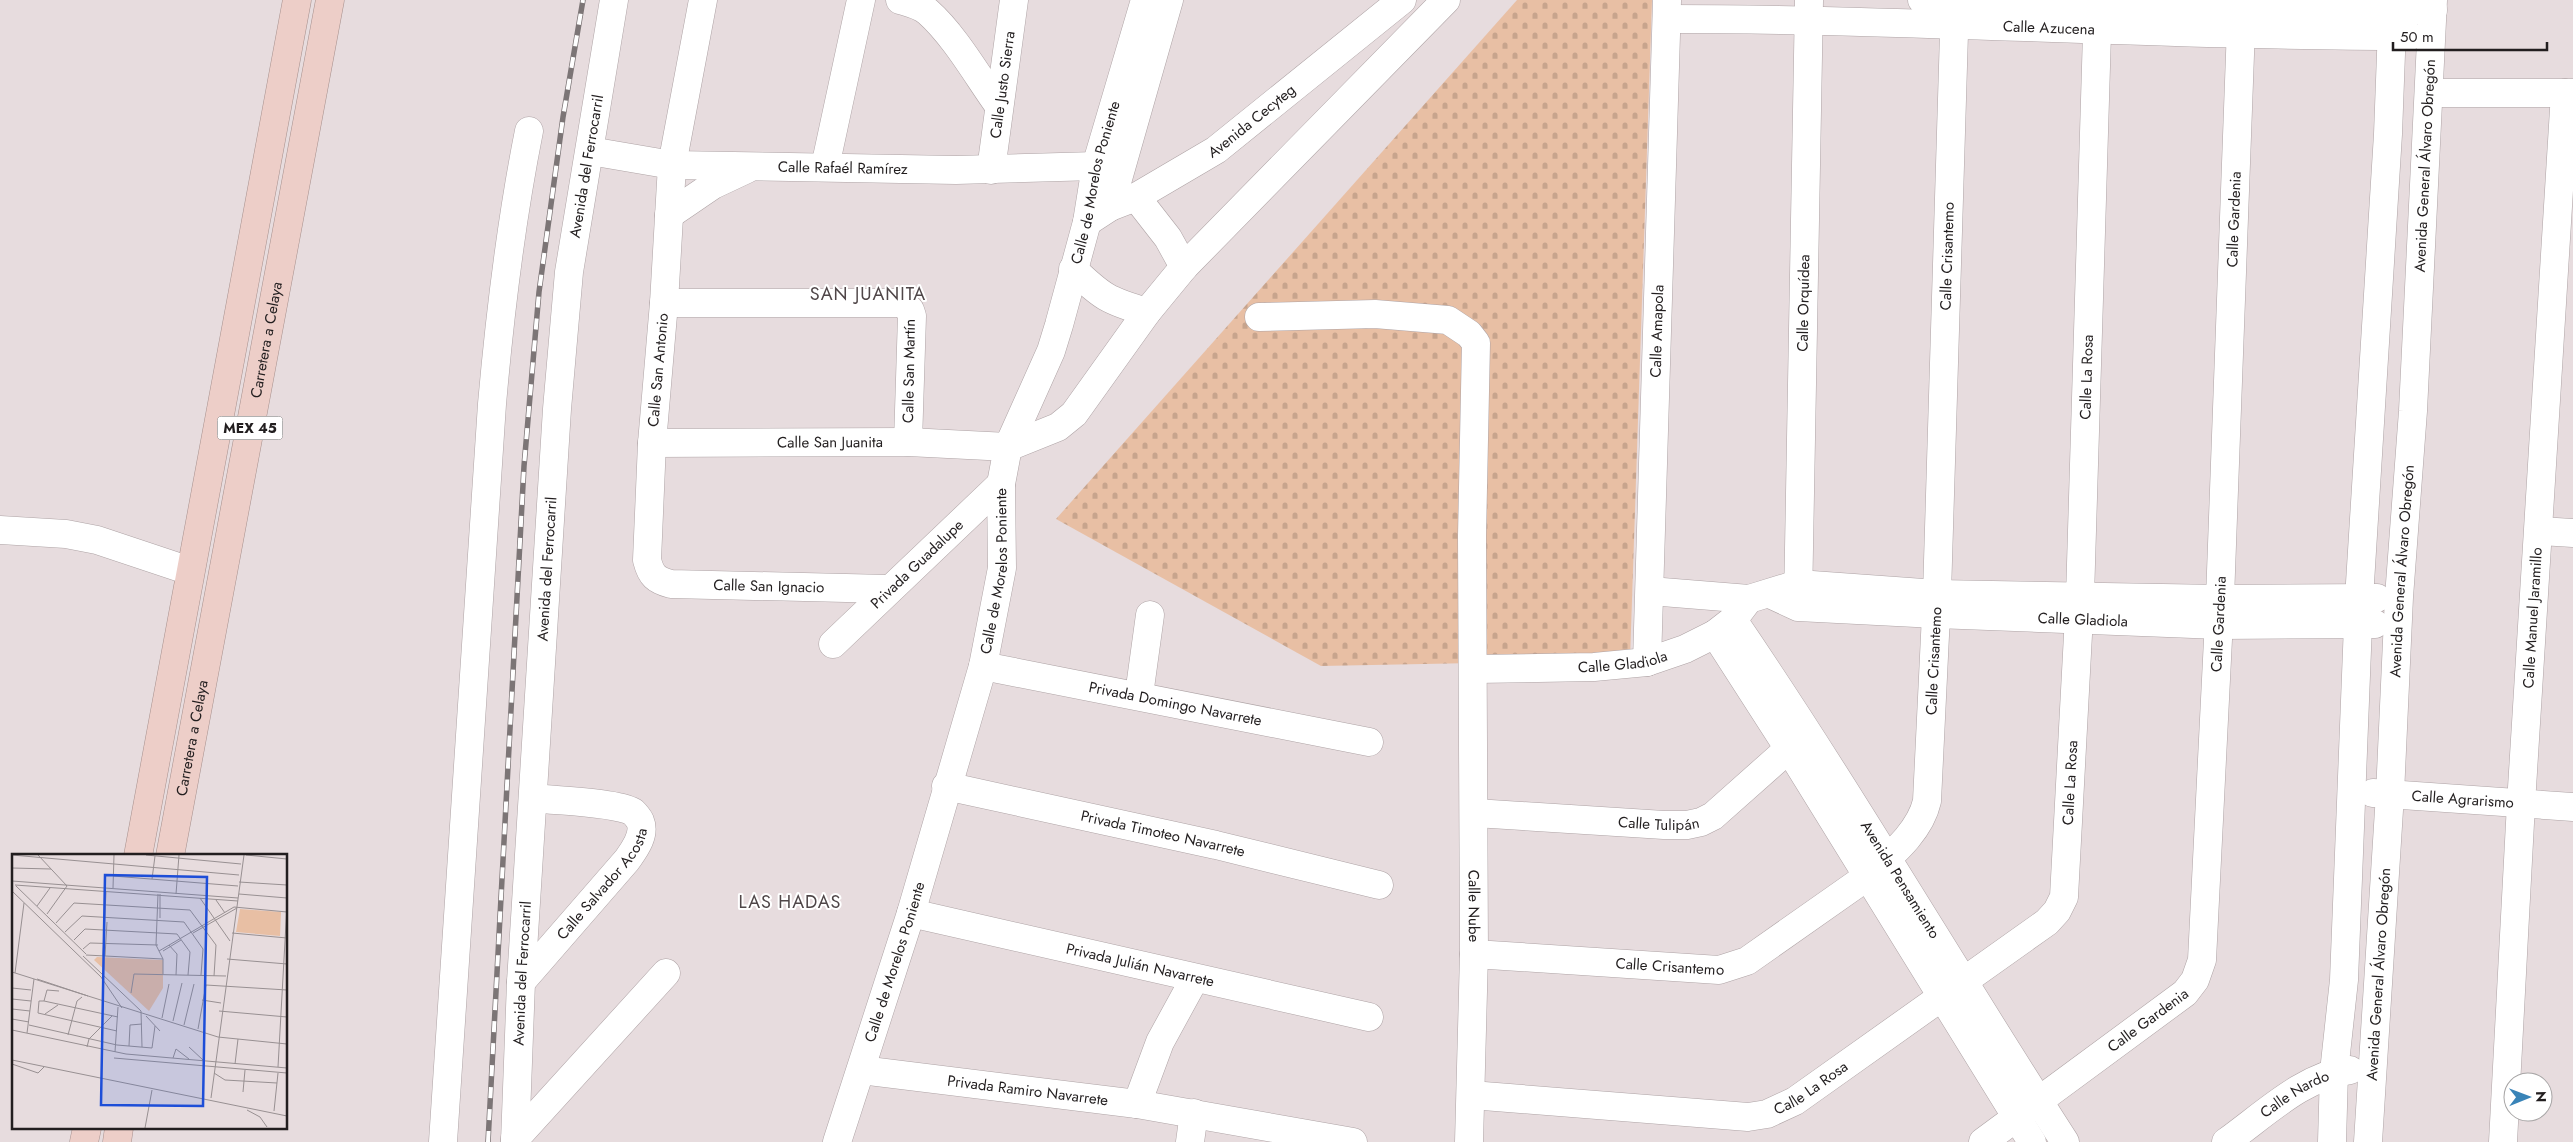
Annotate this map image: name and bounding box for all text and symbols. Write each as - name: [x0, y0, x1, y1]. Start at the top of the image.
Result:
- street label: Calle Azucena: [2003, 15, 2095, 40]
- scale bar: [2393, 20, 2547, 52]
- text: 50 m: [2400, 26, 2434, 48]
- street label: Calle Justo Sierra: [984, 30, 1021, 140]
- street label: Avenida General Álvaro Obregón: [2409, 59, 2441, 273]
- street label: Avenida Cecyteg: [1204, 79, 1300, 163]
- street label: Avenida del Ferrocarril: [564, 93, 609, 239]
- street label: Calle de Morelos Poniente: [1065, 98, 1126, 267]
- street label: Calle Rafaél Ramírez: [778, 156, 908, 180]
- street label: Calle Gardenia: [2221, 171, 2247, 268]
- street label: Calle Crisantemo: [1935, 202, 1960, 311]
- street label: Calle Orquídea: [1792, 254, 1815, 352]
- street label: Carretera a Celaya: [245, 280, 288, 400]
- district label: SAN JUANITA: [810, 281, 926, 307]
- street label: Calle Amapola: [1645, 284, 1669, 378]
- street label: Calle San Antonio: [642, 312, 674, 428]
- street label: Calle San Martín: [897, 319, 921, 423]
- street label: Calle La Rosa: [2074, 334, 2099, 420]
- road number: MEX 45: [218, 416, 282, 439]
- street label: Calle San Juanita: [777, 431, 883, 454]
- street label: Avenida General Álvaro Obregón: [2384, 464, 2420, 678]
- street label: Calle de Morelos Poniente: [975, 488, 1013, 656]
- street label: Avenida del Ferrocarril: [531, 496, 562, 642]
- street label: Privada Guadalupe: [866, 514, 969, 614]
- street label: Calle Manuel Jaramillo: [2517, 547, 2548, 689]
- street label: Calle San Ignacio: [713, 574, 825, 599]
- street label: Calle Gardenia: [2205, 576, 2232, 672]
- street label: Calle Crisantemo: [1920, 606, 1947, 716]
- street label: Calle Gladiola: [2037, 607, 2128, 632]
- street label: Calle Gladiola: [1578, 645, 1670, 678]
- street label: Privada Domingo Navarrete: [1087, 676, 1264, 732]
- street label: Carretera a Celaya: [170, 678, 214, 798]
- street label: Calle La Rosa: [2057, 740, 2083, 826]
- street label: Calle Agrarismo: [2411, 785, 2515, 814]
- street label: Privada Timoteo Navarrete: [1079, 805, 1248, 863]
- street label: Calle Tulipán: [1617, 811, 1701, 836]
- street label: Avenida Pensamiento: [1855, 817, 1945, 943]
- street label: Calle Salvador Acosta: [551, 827, 653, 945]
- inset map: [12, 854, 288, 1130]
- street label: Avenida General Álvaro Obregón: [2361, 867, 2396, 1081]
- street label: Calle Nube: [1463, 870, 1485, 943]
- street label: Calle de Morelos Poniente: [859, 879, 931, 1045]
- district label: LAS HADAS: [739, 889, 841, 915]
- street label: Avenida del Ferrocarril: [508, 900, 537, 1046]
- street label: Privada Julián Navarrete: [1064, 938, 1217, 993]
- street label: Calle Crisantemo: [1615, 952, 1727, 982]
- street label: Calle Gardenia: [2103, 983, 2193, 1058]
- street label: Calle La Rosa: [1770, 1056, 1852, 1120]
- street label: Calle Nardo: [2255, 1065, 2332, 1123]
- street label: Privada Ramiro Navarrete: [946, 1070, 1110, 1111]
- north arrow: [2503, 1072, 2553, 1122]
- text: N: [2531, 1091, 2551, 1103]

